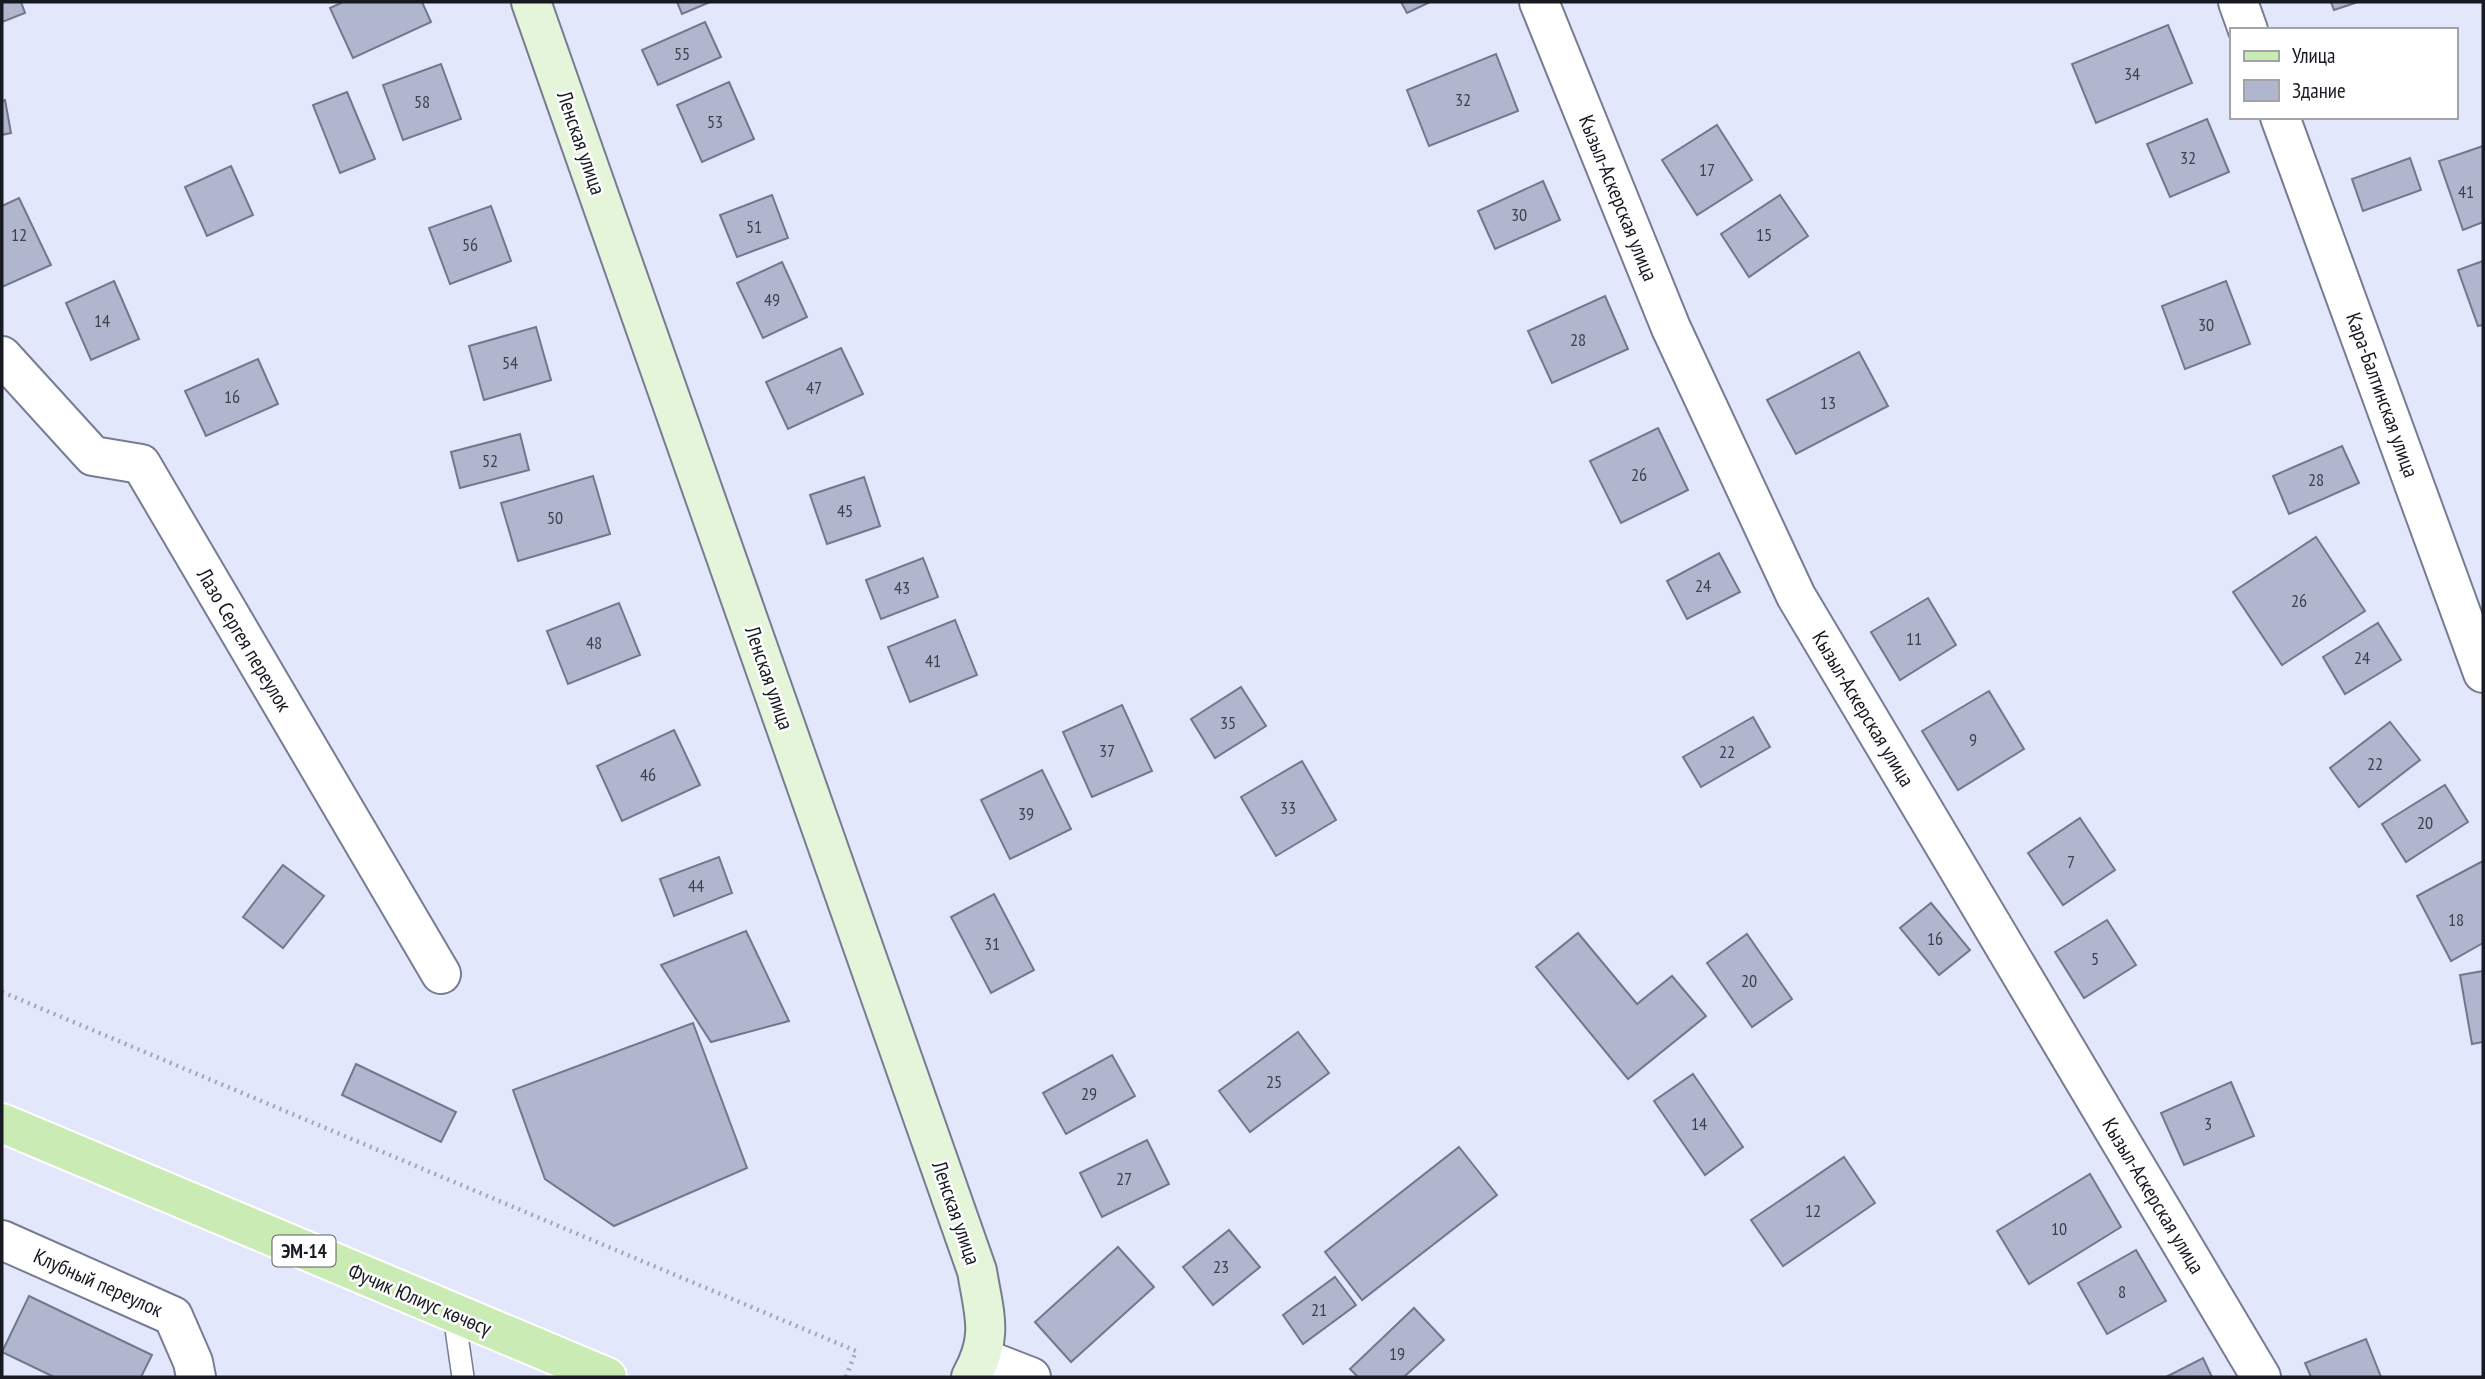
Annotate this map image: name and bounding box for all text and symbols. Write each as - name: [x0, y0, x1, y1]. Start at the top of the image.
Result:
- legend: [2230, 28, 2457, 119]
- house number: 55: [674, 42, 690, 65]
- text: Улица: [2292, 42, 2335, 69]
- house number: 34: [2124, 62, 2140, 85]
- text: Здание: [2292, 77, 2346, 104]
- street label: Ленская улица: [551, 86, 612, 198]
- house number: 32: [1455, 88, 1471, 111]
- house number: 58: [414, 90, 430, 113]
- house number: 53: [707, 110, 723, 133]
- street label: Кызыл-Аскерская улица: [1573, 111, 1664, 285]
- house number: 32: [2180, 146, 2196, 169]
- house number: 17: [1699, 158, 1715, 181]
- house number: 41: [2458, 180, 2474, 203]
- house number: 30: [1511, 203, 1527, 226]
- house number: 51: [746, 215, 762, 238]
- house number: 12: [11, 223, 27, 246]
- house number: 15: [1756, 223, 1772, 246]
- house number: 56: [462, 233, 478, 256]
- house number: 49: [764, 288, 780, 311]
- house number: 14: [94, 309, 110, 332]
- street label: Кара-Балтинская улица: [2340, 309, 2425, 481]
- house number: 30: [2198, 313, 2214, 336]
- house number: 28: [1570, 328, 1586, 351]
- house number: 54: [502, 351, 518, 374]
- house number: 47: [806, 376, 822, 399]
- house number: 16: [224, 385, 240, 408]
- house number: 13: [1820, 391, 1836, 414]
- house number: 52: [482, 449, 498, 472]
- house number: 26: [1631, 463, 1647, 486]
- house number: 28: [2308, 468, 2324, 491]
- house number: 45: [837, 499, 853, 522]
- house number: 50: [547, 506, 563, 529]
- street label: Лазо Сергея переулок: [190, 562, 298, 716]
- house number: 24: [1695, 574, 1711, 597]
- house number: 43: [894, 576, 910, 599]
- house number: 26: [2291, 589, 2307, 612]
- street label: Ленская улица: [739, 621, 800, 733]
- street label: Кызыл-Аскерская улица: [1806, 626, 1921, 791]
- house number: 11: [1906, 627, 1922, 650]
- house number: 48: [586, 631, 602, 654]
- house number: 24: [2354, 646, 2370, 669]
- house number: 41: [925, 649, 941, 672]
- house number: 35: [1220, 711, 1236, 734]
- house number: 9: [1969, 728, 1977, 751]
- house number: 37: [1099, 739, 1115, 762]
- house number: 22: [1719, 740, 1735, 763]
- house number: 22: [2367, 752, 2383, 775]
- house number: 46: [640, 763, 656, 786]
- house number: 33: [1280, 796, 1296, 819]
- house number: 39: [1018, 802, 1034, 825]
- house number: 20: [2417, 811, 2433, 834]
- house number: 7: [2067, 850, 2075, 873]
- house number: 44: [688, 874, 704, 897]
- house number: 18: [2448, 908, 2464, 931]
- house number: 16: [1927, 927, 1943, 950]
- house number: 31: [984, 932, 1000, 955]
- house number: 5: [2091, 947, 2099, 970]
- house number: 20: [1741, 969, 1757, 992]
- house number: 25: [1266, 1070, 1282, 1093]
- house number: 29: [1081, 1082, 1097, 1105]
- house number: 14: [1691, 1112, 1707, 1135]
- house number: 3: [2204, 1112, 2212, 1135]
- street label: Кызыл-Аскерская улица: [2096, 1113, 2211, 1278]
- street label: Ленская улица: [926, 1156, 987, 1268]
- house number: 27: [1116, 1167, 1132, 1190]
- house number: 12: [1805, 1199, 1821, 1222]
- house number: 10: [2051, 1217, 2067, 1240]
- road number: ЭМ-14: [272, 1236, 336, 1266]
- street label: Клубный переулок: [30, 1242, 167, 1323]
- house number: 23: [1213, 1255, 1229, 1278]
- street label: Фучик Юлиус көчөсү: [345, 1257, 497, 1342]
- house number: 8: [2118, 1280, 2126, 1303]
- house number: 21: [1311, 1298, 1327, 1321]
- house number: 19: [1389, 1342, 1405, 1365]

